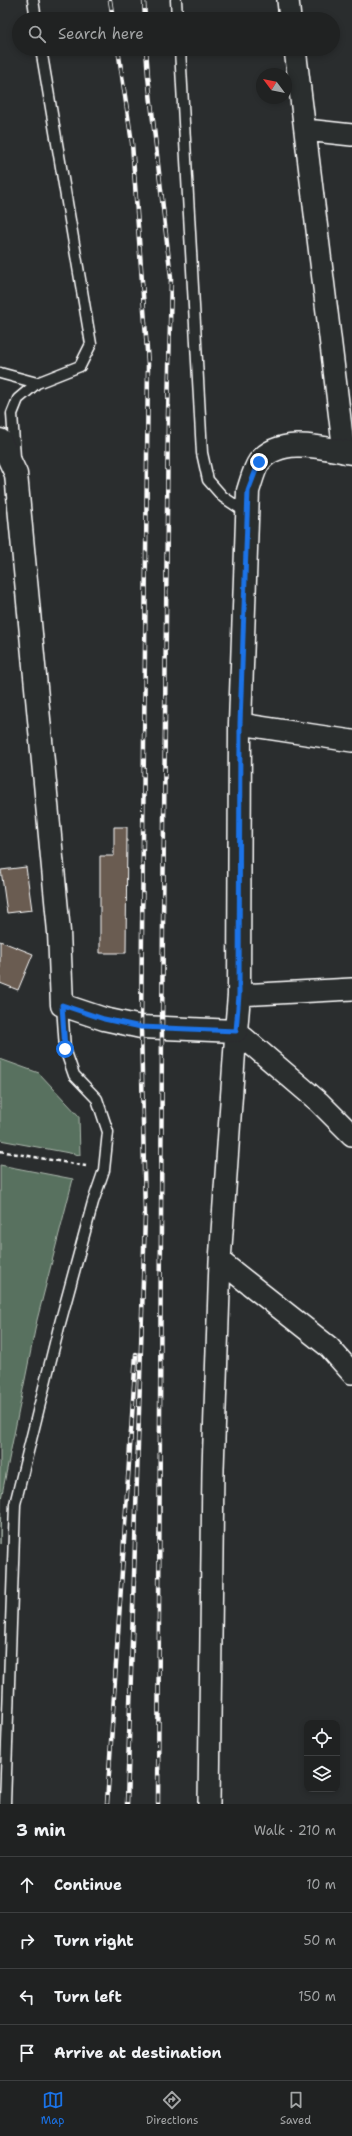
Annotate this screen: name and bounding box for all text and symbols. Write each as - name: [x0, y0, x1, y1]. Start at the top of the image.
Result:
- search box: [12, 12, 340, 56]
- icon: search: [26, 23, 48, 45]
- text: Search here: [58, 24, 144, 44]
- north arrow: [256, 68, 292, 104]
- route end: [250, 453, 268, 471]
- route start: [56, 1040, 74, 1058]
- map controls: [304, 1720, 340, 1792]
- button: locate: [304, 1720, 340, 1756]
- button: layers: [304, 1756, 340, 1792]
- text: 3 min: [16, 1819, 66, 1841]
- text: Walk · 210 m: [254, 1822, 336, 1839]
- icon: ahead: [16, 1874, 38, 1896]
- text: Continue: [54, 1875, 122, 1895]
- text: 10 m: [306, 1876, 336, 1893]
- icon: right: [16, 1930, 38, 1952]
- text: Turn right: [54, 1931, 134, 1951]
- text: 50 m: [303, 1932, 336, 1949]
- icon: left: [16, 1986, 38, 2008]
- text: Turn left: [54, 1987, 122, 2007]
- text: 150 m: [298, 1988, 336, 2005]
- icon: arrive: [16, 2042, 38, 2064]
- text: Arrive at destination: [54, 2043, 222, 2063]
- tab: Map: [41, 2089, 64, 2128]
- tab: Directions: [146, 2089, 198, 2128]
- tab: Saved: [280, 2089, 311, 2128]

